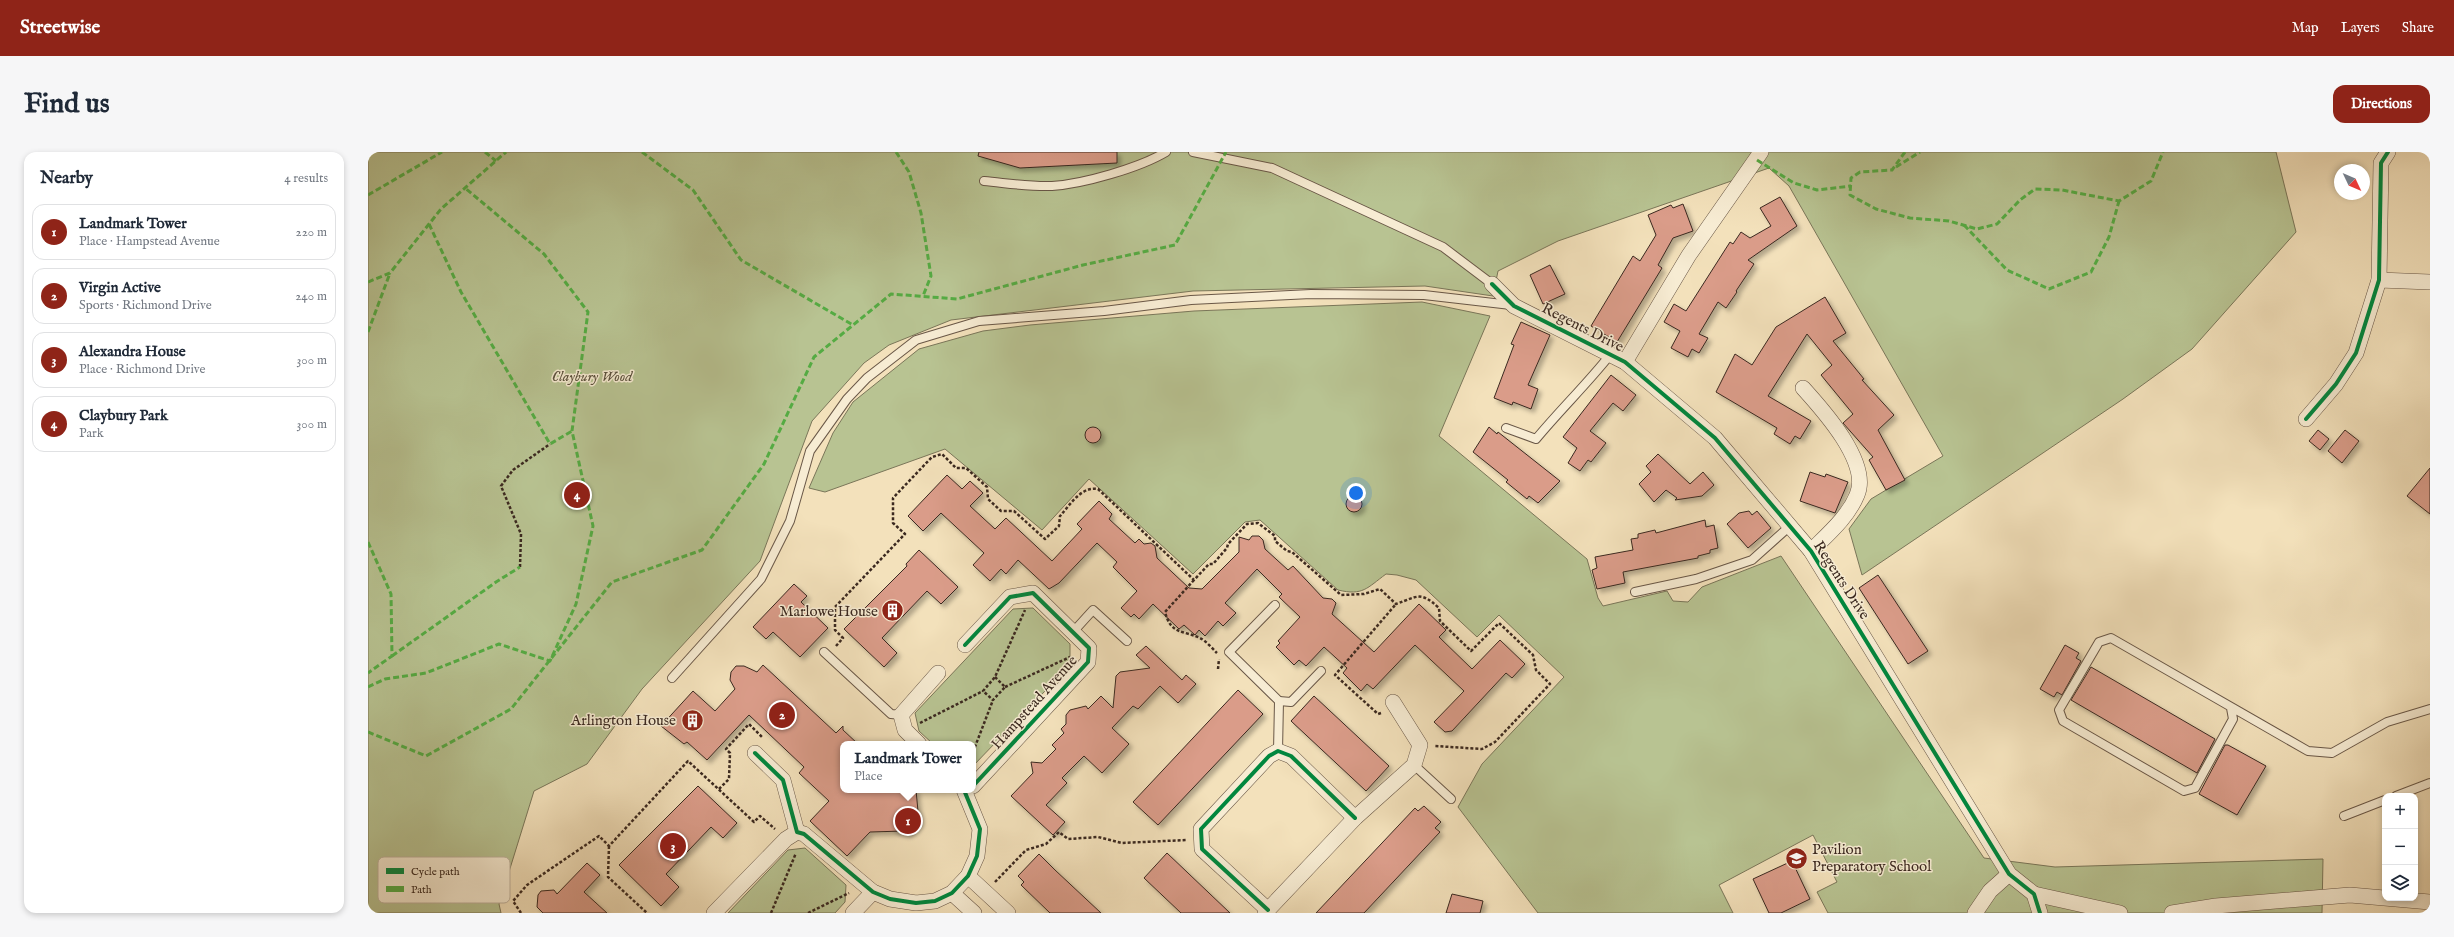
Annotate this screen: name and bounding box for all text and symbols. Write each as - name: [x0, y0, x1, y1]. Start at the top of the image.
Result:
- text: Streetwise: [20, 16, 100, 40]
- text: Map: [2292, 19, 2319, 37]
- text: Layers: [2341, 19, 2380, 37]
- text: Share: [2402, 19, 2434, 37]
- button: Directions: [2333, 85, 2430, 123]
- text: Find us: [24, 87, 110, 122]
- north arrow: [2334, 164, 2370, 200]
- text: Nearby: [40, 168, 93, 189]
- text: 4 results: [284, 170, 328, 187]
- text: Landmark Tower: [79, 214, 187, 233]
- text: 1: [52, 224, 56, 241]
- text: 220 m: [296, 224, 327, 241]
- text: Place · Hampstead Avenue: [79, 233, 220, 250]
- text: Virgin Active: [79, 278, 161, 297]
- text: 2: [51, 288, 57, 305]
- text: 240 m: [295, 288, 327, 305]
- text: Sports · Richmond Drive: [79, 297, 212, 314]
- street label: Regents Drive: [1538, 299, 1627, 356]
- text: Alexandra House: [79, 342, 186, 361]
- text: 3: [52, 352, 56, 369]
- text: 300 m: [296, 352, 327, 369]
- text: Place · Richmond Drive: [79, 361, 205, 378]
- park label: Claybury Wood: [552, 367, 633, 386]
- text: Claybury Park: [79, 406, 168, 425]
- text: 4: [51, 416, 57, 433]
- text: 300 m: [296, 416, 327, 433]
- text: Park: [79, 425, 104, 442]
- pin: 4: [564, 480, 590, 510]
- your location: [1346, 483, 1366, 503]
- street label: Regents Drive: [1809, 537, 1874, 623]
- building icon: Marlowe House: [880, 598, 906, 624]
- place label: Marlowe House: [779, 602, 878, 621]
- street label: Hampstead Avenue: [987, 651, 1082, 753]
- pin: 2: [769, 700, 795, 730]
- building icon: Arlington House: [679, 707, 705, 733]
- place label: Arlington House: [570, 711, 676, 730]
- popup: [840, 741, 976, 793]
- text: Landmark Tower: [854, 749, 962, 768]
- text: Place: [854, 768, 882, 785]
- map controls: [2382, 793, 2418, 901]
- button: +: [2382, 793, 2418, 829]
- pin: 1: [895, 806, 921, 836]
- button: −: [2382, 829, 2418, 865]
- pin: 3: [660, 831, 686, 861]
- place label: Pavilion Preparatory School: [1812, 840, 1932, 876]
- school or university icon: Pavilion Preparatory School: [1784, 845, 1810, 871]
- legend: [378, 857, 510, 903]
- text: Cycle path: [411, 865, 460, 879]
- button: layers: [2382, 865, 2418, 901]
- text: Path: [411, 883, 432, 897]

